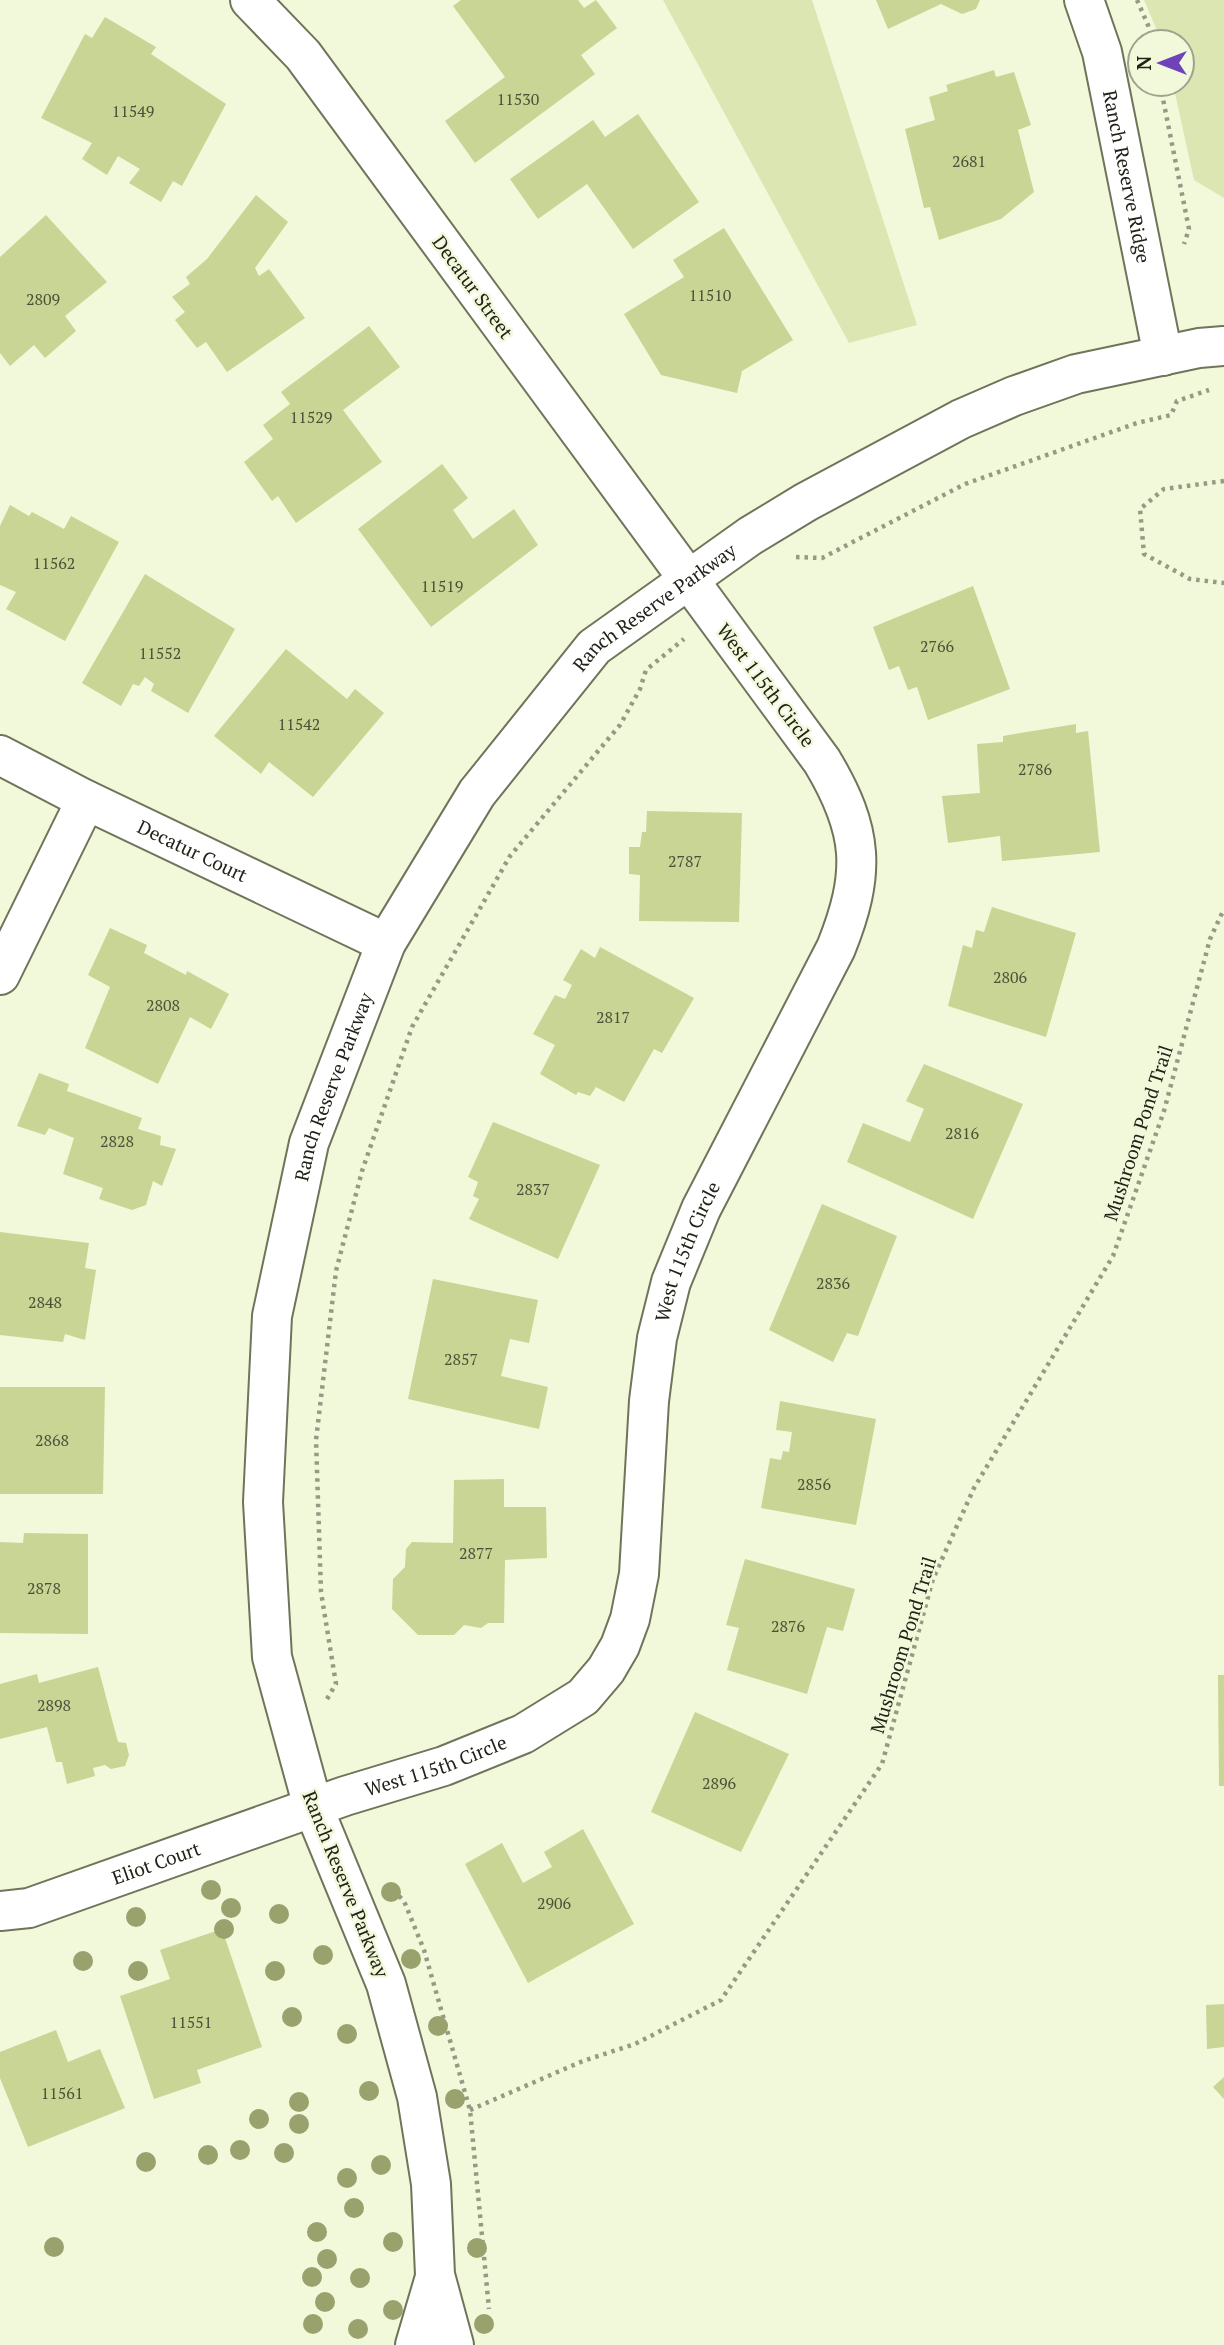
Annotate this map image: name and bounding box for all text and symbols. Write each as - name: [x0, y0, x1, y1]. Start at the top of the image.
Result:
- north arrow: [1126, 28, 1196, 98]
- text: N: [1131, 55, 1156, 70]
- house number: 11530: [497, 88, 539, 110]
- street label: Ranch Reserve Ridge: [1098, 88, 1157, 265]
- house number: 11549: [112, 100, 154, 122]
- house number: 2681: [952, 150, 986, 172]
- street label: Decatur Street: [427, 230, 519, 343]
- house number: 11510: [689, 284, 731, 306]
- house number: 2809: [26, 288, 60, 310]
- house number: 11529: [290, 406, 332, 428]
- street label: Ranch Reserve Parkway: [567, 537, 741, 676]
- house number: 11562: [33, 552, 75, 574]
- house number: 11519: [421, 575, 463, 597]
- street label: West 115th Circle: [712, 618, 821, 752]
- house number: 2766: [920, 635, 955, 657]
- house number: 11552: [139, 642, 181, 664]
- house number: 11542: [278, 713, 320, 735]
- house number: 2786: [1018, 758, 1053, 780]
- street label: Decatur Court: [134, 813, 252, 887]
- house number: 2787: [668, 850, 702, 872]
- house number: 2806: [993, 966, 1028, 988]
- street label: Ranch Reserve Parkway: [288, 988, 378, 1183]
- house number: 2808: [146, 994, 180, 1016]
- house number: 2817: [596, 1006, 630, 1028]
- street label: Mushroom Pond Trail: [1097, 1042, 1178, 1224]
- house number: 2816: [945, 1122, 980, 1144]
- house number: 2828: [100, 1130, 134, 1152]
- street label: West 115th Circle: [649, 1177, 725, 1324]
- house number: 2837: [516, 1178, 550, 1200]
- house number: 2836: [816, 1272, 851, 1294]
- house number: 2848: [28, 1291, 62, 1313]
- house number: 2857: [444, 1348, 478, 1370]
- house number: 2868: [35, 1429, 69, 1451]
- house number: 2856: [797, 1473, 832, 1495]
- house number: 2877: [459, 1542, 493, 1564]
- street label: Mushroom Pond Trail: [864, 1554, 941, 1736]
- house number: 2878: [27, 1577, 61, 1599]
- house number: 2876: [771, 1615, 806, 1637]
- house number: 2898: [37, 1694, 71, 1716]
- street label: West 115th Circle: [362, 1729, 510, 1801]
- house number: 2896: [702, 1772, 737, 1794]
- street label: Ranch Reserve Parkway: [298, 1787, 395, 1981]
- street label: Eliot Court: [108, 1835, 204, 1890]
- house number: 2906: [537, 1892, 572, 1914]
- house number: 11551: [170, 2011, 212, 2033]
- house number: 11561: [41, 2082, 83, 2104]

